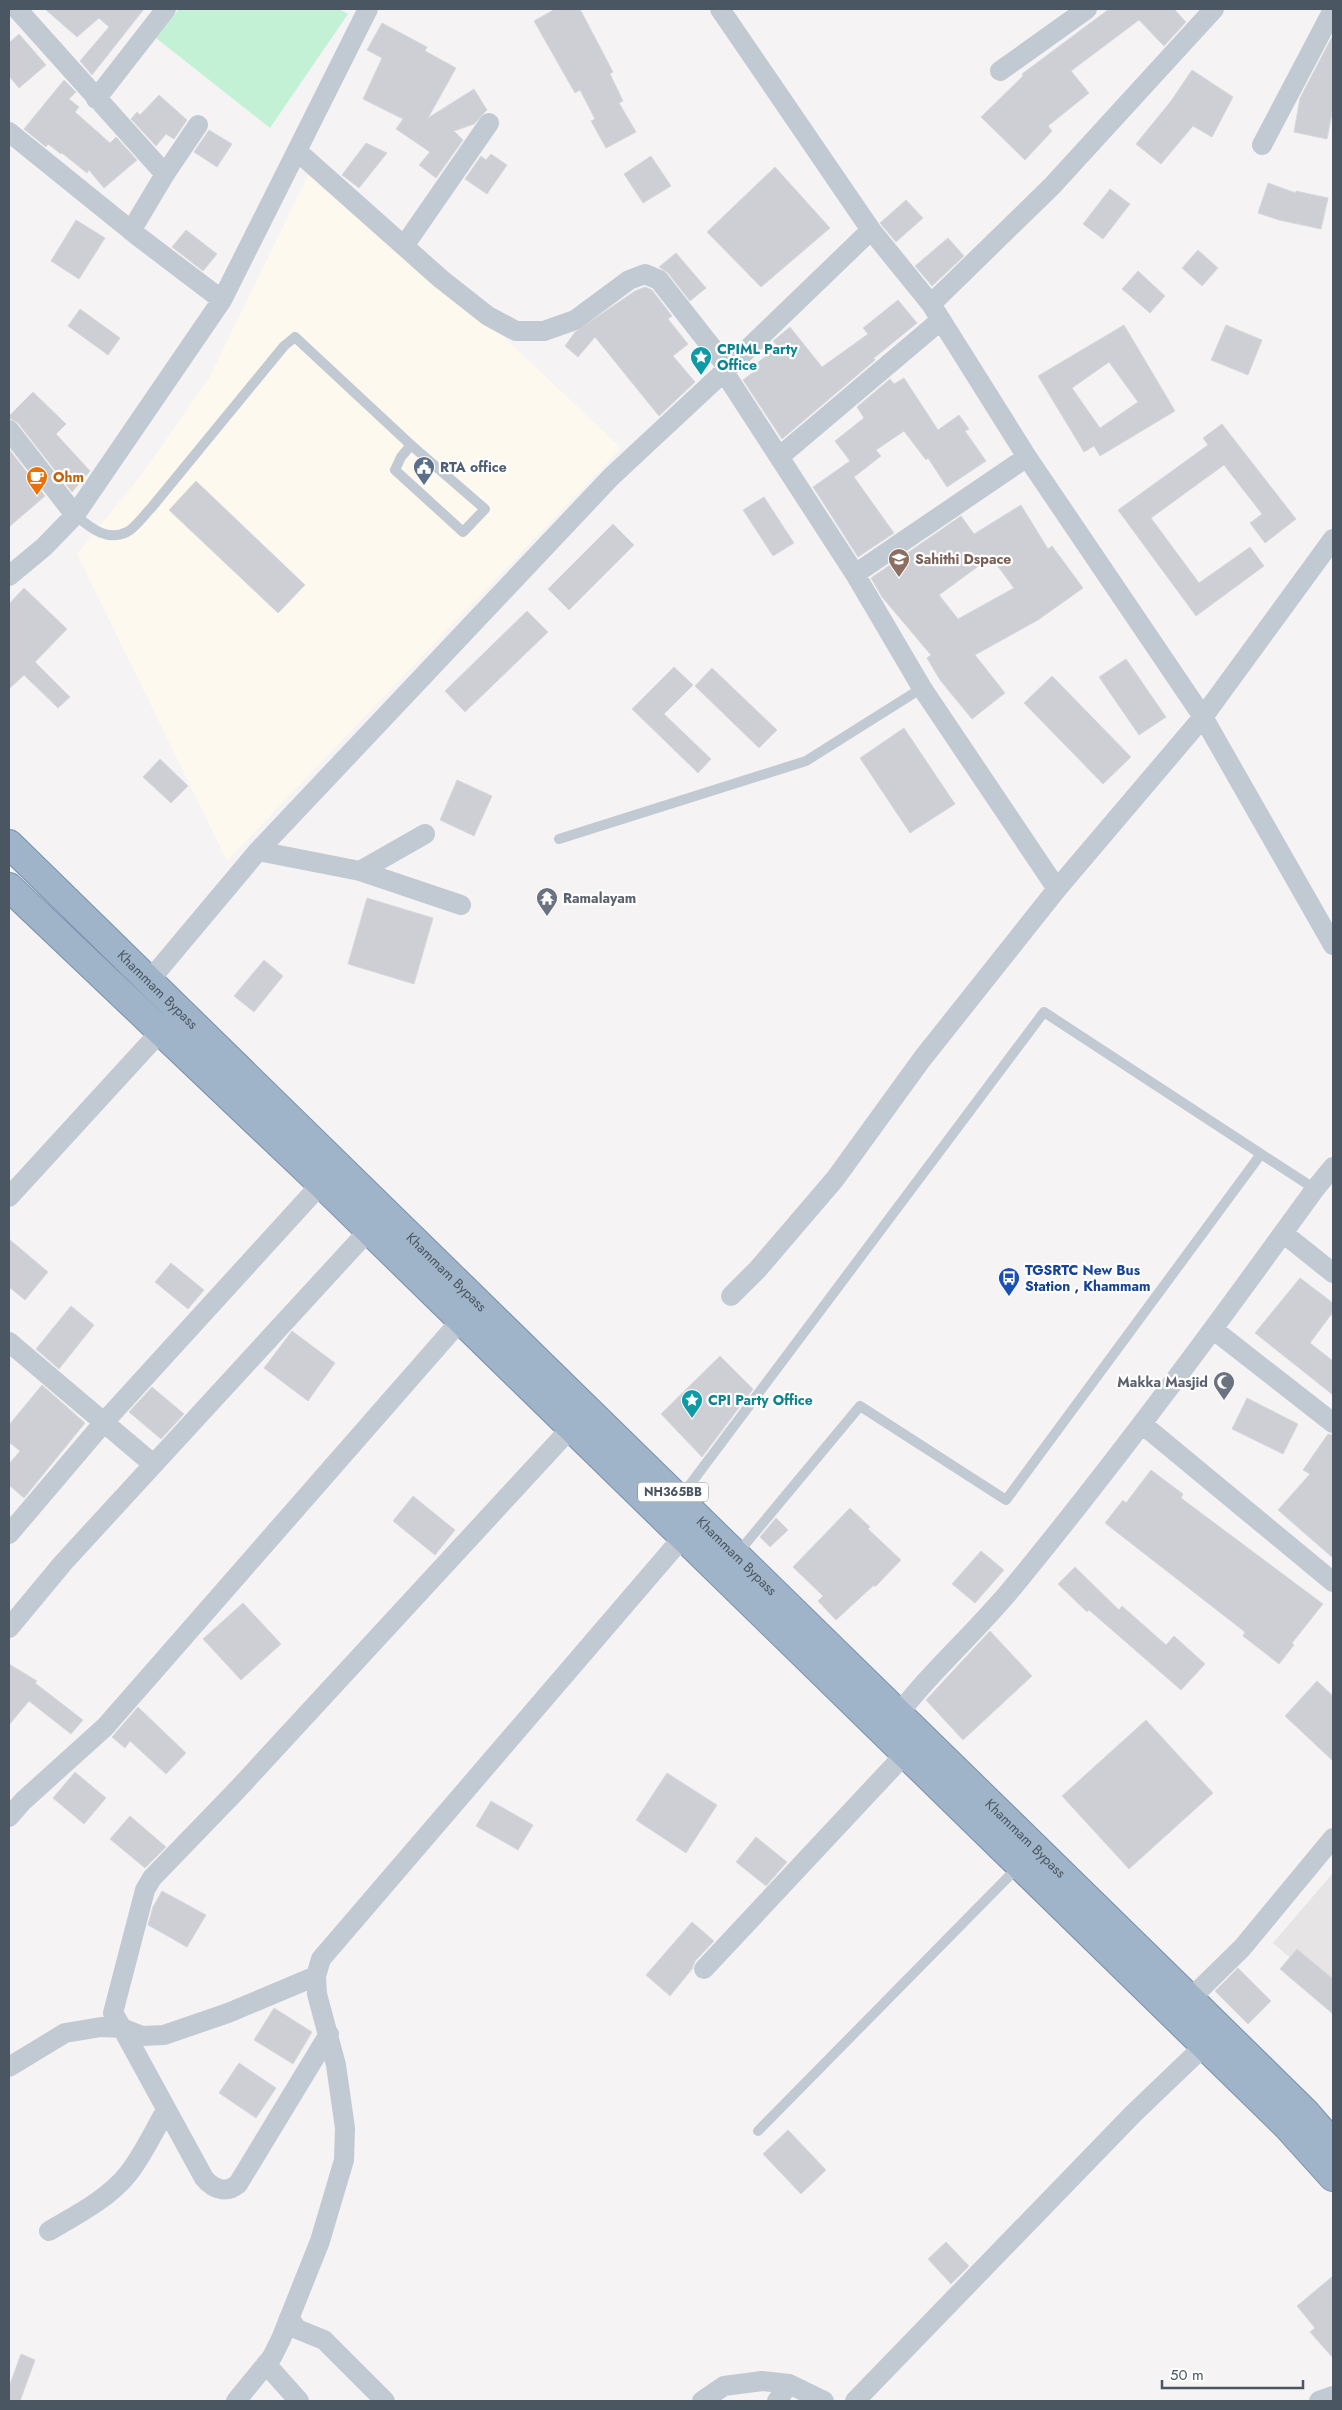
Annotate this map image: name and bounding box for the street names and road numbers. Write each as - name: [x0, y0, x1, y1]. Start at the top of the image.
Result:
- street label: Khammam Bypass: [113, 945, 203, 1034]
- street label: Khammam Bypass: [402, 1228, 492, 1316]
- road number: NH365BB: [638, 1482, 708, 1501]
- street label: Khammam Bypass: [692, 1512, 782, 1600]
- street label: Khammam Bypass: [981, 1794, 1071, 1883]

